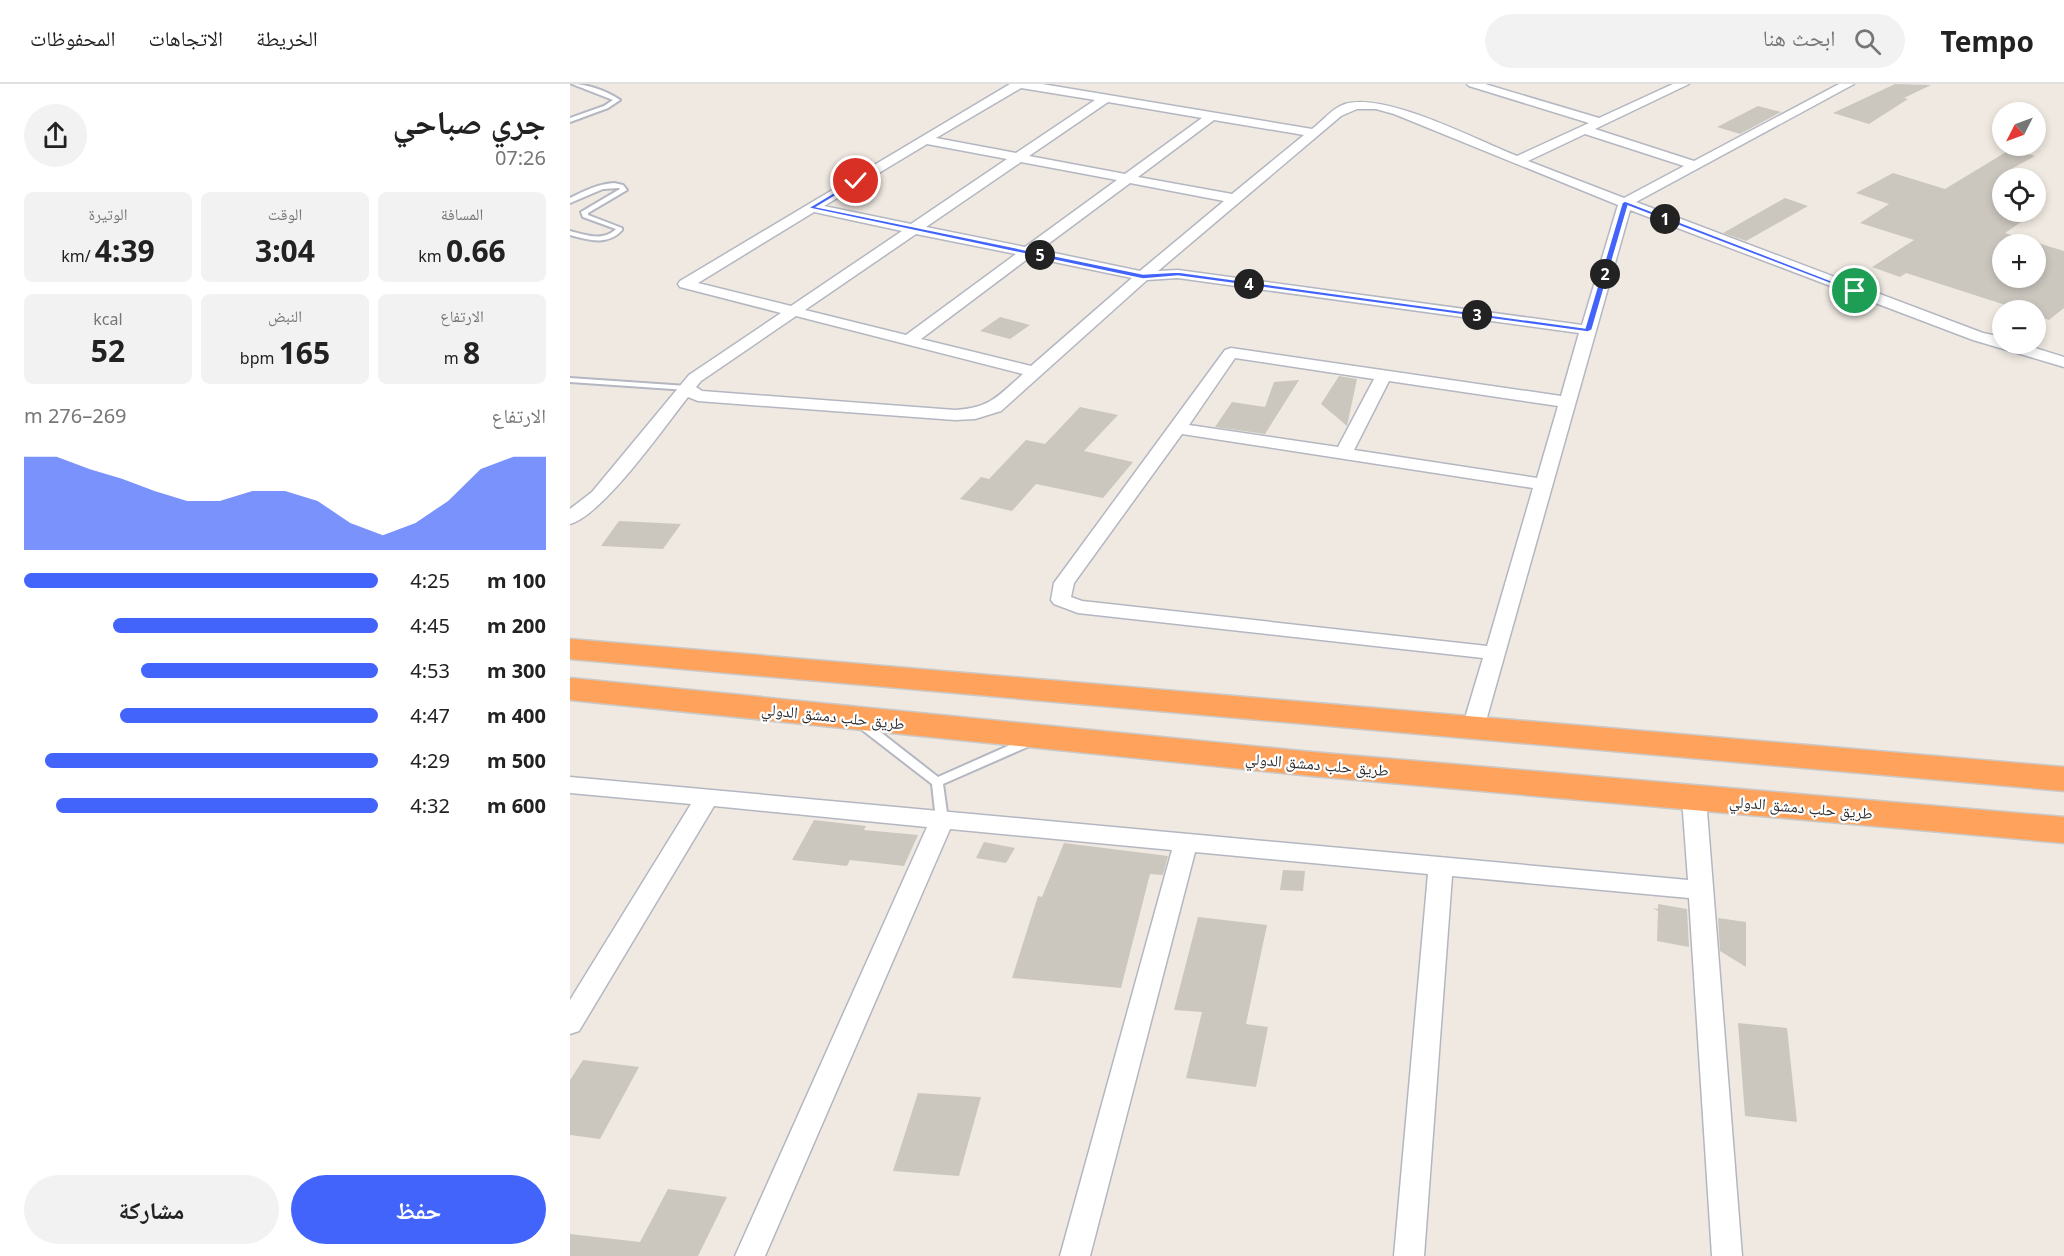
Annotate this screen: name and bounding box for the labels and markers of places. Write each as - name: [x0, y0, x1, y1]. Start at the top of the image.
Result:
- pin: [830, 155, 881, 206]
- pin: 1: [1650, 204, 1680, 234]
- pin: 5: [1025, 240, 1055, 270]
- pin: 2: [1590, 259, 1620, 289]
- pin: [1829, 265, 1880, 316]
- pin: 4: [1234, 269, 1264, 299]
- pin: 3: [1462, 300, 1492, 330]

